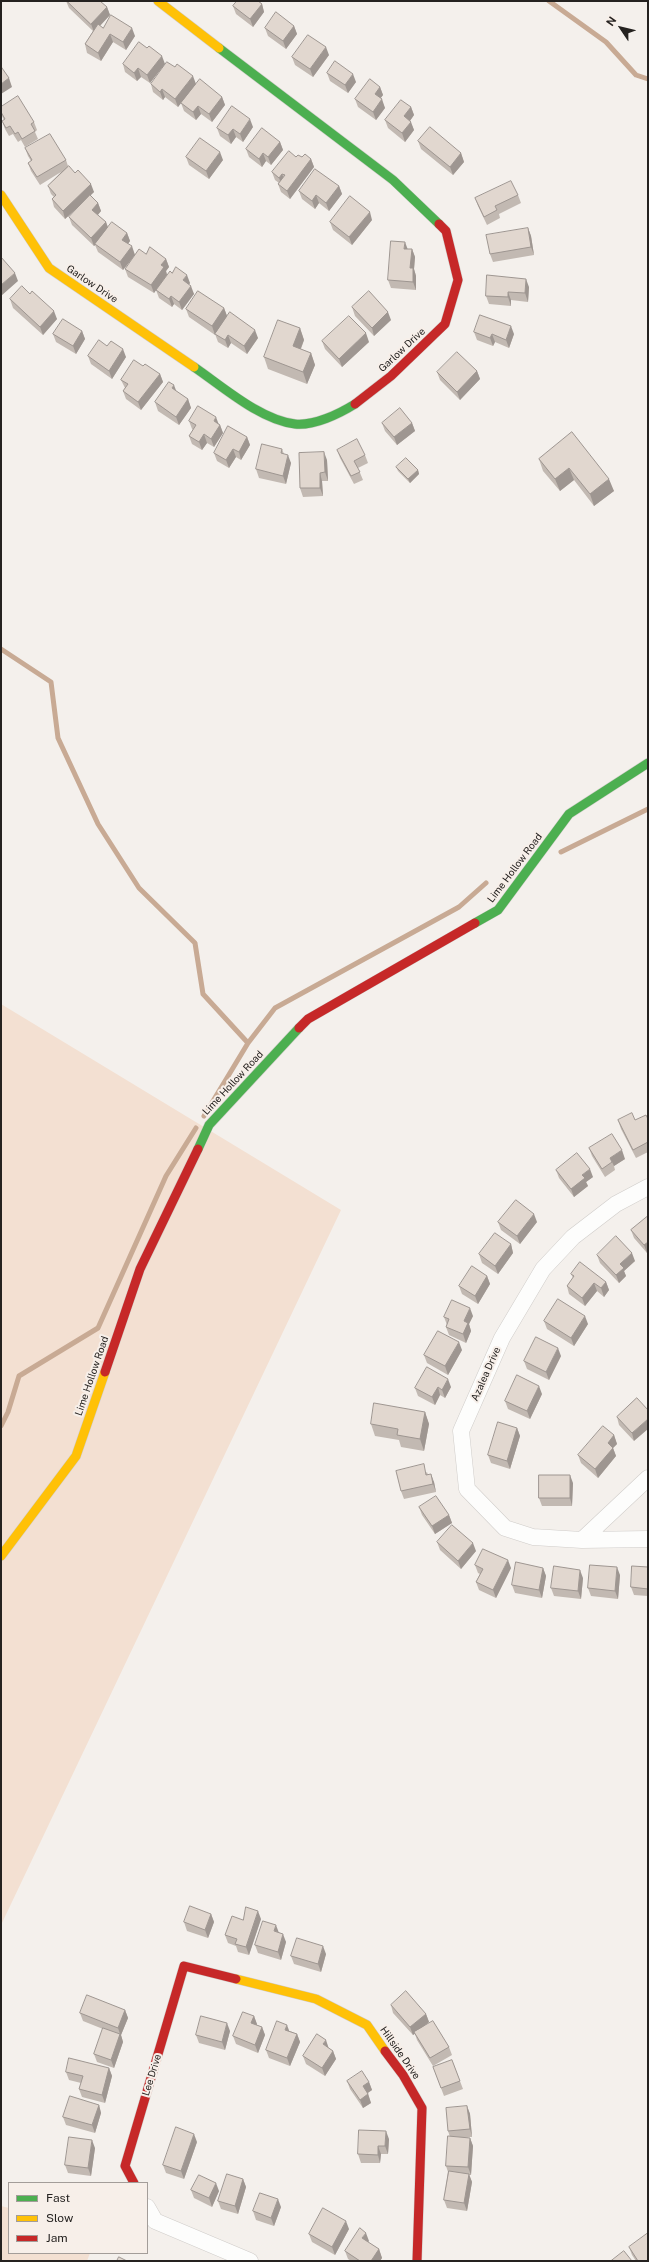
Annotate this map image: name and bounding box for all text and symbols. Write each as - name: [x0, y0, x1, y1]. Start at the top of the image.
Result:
- north arrow: [601, 8, 641, 48]
- text: N: [604, 14, 619, 28]
- street label: Garlow Drive: [64, 262, 120, 306]
- street label: Garlow Drive: [376, 325, 428, 375]
- street label: Lime Hollow Road: [485, 831, 545, 905]
- street label: Lime Hollow Road: [200, 1048, 266, 1118]
- street label: Lime Hollow Road: [73, 1335, 111, 1417]
- street label: Azalea Drive: [469, 1345, 503, 1403]
- street label: Hillside Drive: [377, 2024, 423, 2082]
- street label: Lee Drive: [140, 2053, 164, 2097]
- legend: [8, 2182, 148, 2254]
- text: Fast: [46, 2191, 70, 2205]
- text: Slow: [46, 2211, 73, 2225]
- text: Jam: [46, 2231, 68, 2245]

